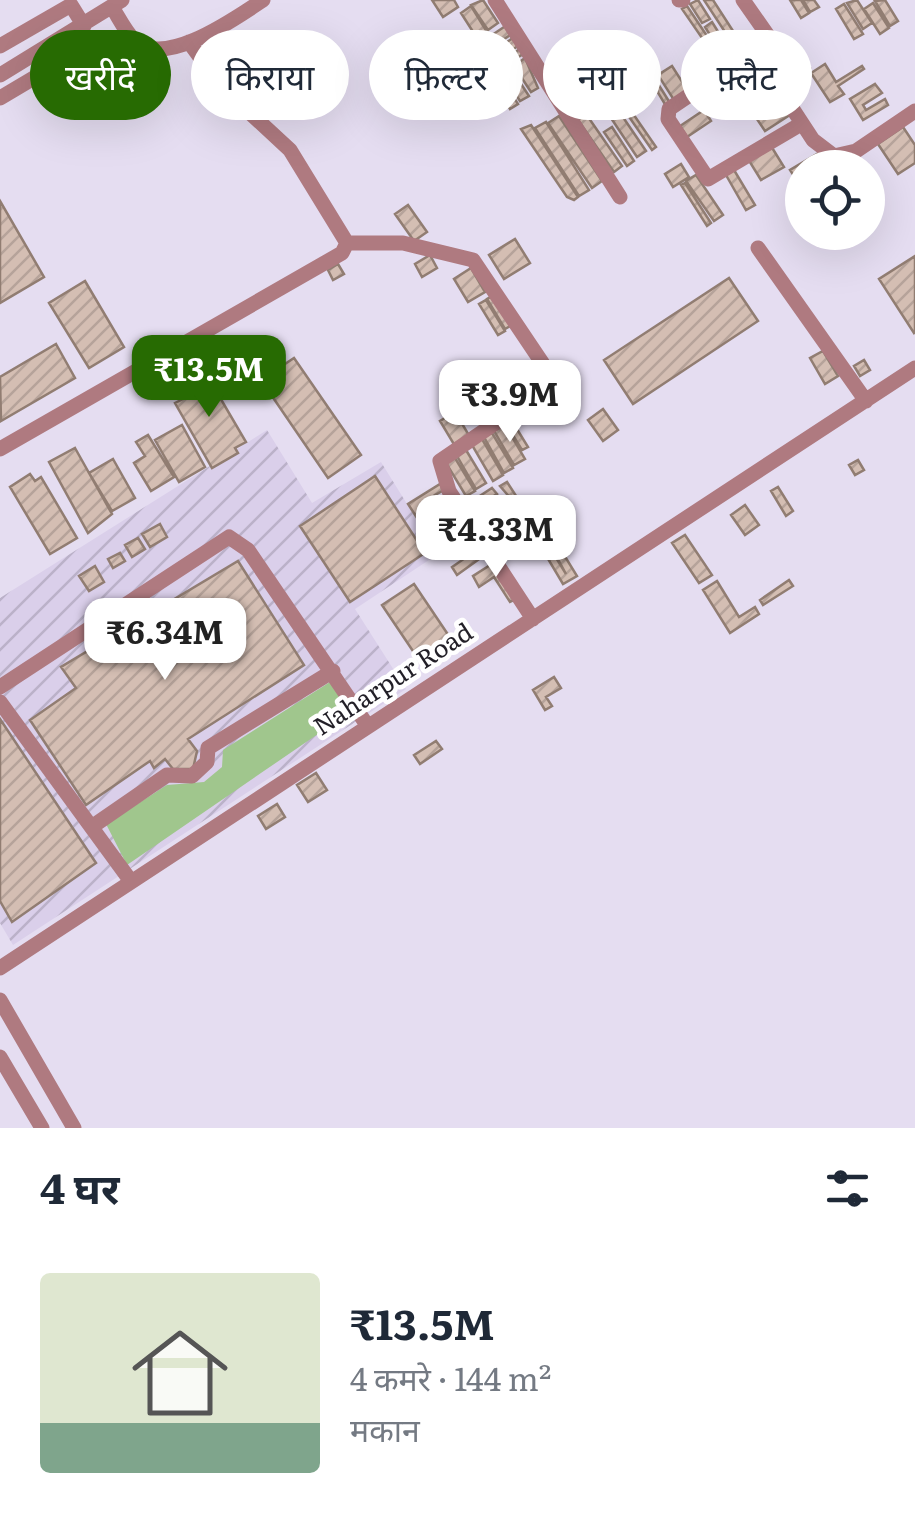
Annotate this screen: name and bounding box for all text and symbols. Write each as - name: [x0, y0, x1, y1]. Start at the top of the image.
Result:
- chip: खरीदें: [30, 30, 171, 120]
- chip: किराया: [191, 30, 349, 120]
- chip: फ़िल्टर: [369, 30, 523, 120]
- chip: नया: [543, 30, 661, 120]
- chip: फ़्लैट: [681, 30, 812, 120]
- map controls: [785, 150, 885, 250]
- button: locate: [785, 150, 885, 250]
- pin: ₹13.5M: [128, 335, 290, 420]
- text: ₹13.5M: [154, 343, 264, 391]
- pin: ₹3.9M: [440, 360, 580, 445]
- text: ₹3.9M: [461, 368, 559, 416]
- pin: ₹4.33M: [415, 495, 577, 580]
- text: ₹4.33M: [438, 503, 554, 551]
- pin: ₹6.34M: [84, 598, 246, 683]
- text: ₹6.34M: [106, 606, 224, 654]
- street label: Naharpur Road: [305, 612, 479, 743]
- text: 4 घर: [40, 1155, 119, 1217]
- icon: filters: [820, 1161, 875, 1216]
- text: ₹13.5M: [350, 1291, 495, 1353]
- icon: home: [120, 1313, 240, 1433]
- text: 4 कमरे · 144 m²: [350, 1353, 551, 1401]
- text: मकान: [350, 1404, 420, 1452]

